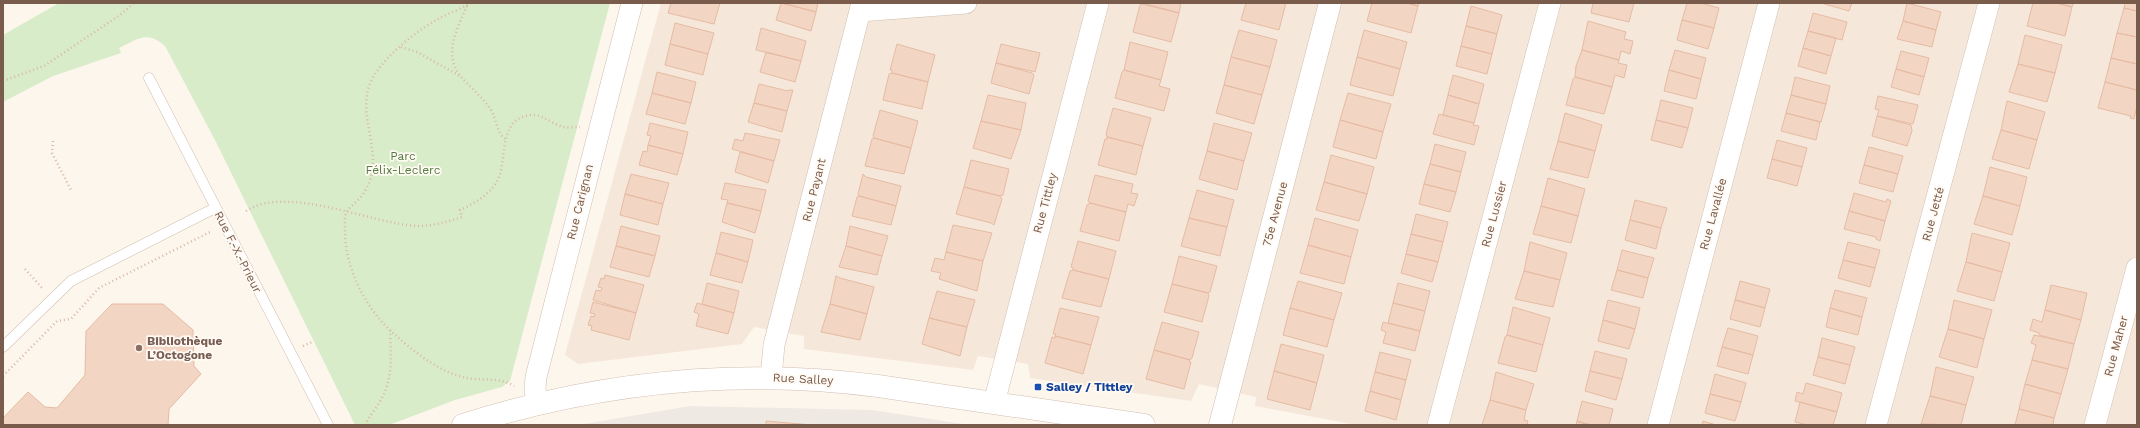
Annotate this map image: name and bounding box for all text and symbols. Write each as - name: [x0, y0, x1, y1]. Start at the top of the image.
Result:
- park label: Parc Félix-Leclerc: [365, 149, 441, 177]
- street label: Rue Payant: [799, 157, 829, 223]
- street label: Rue Carignan: [564, 163, 596, 241]
- street label: Rue Tittley: [1030, 170, 1060, 235]
- street label: Rue Lavallée: [1697, 176, 1729, 252]
- street label: Rue Lussier: [1478, 179, 1510, 249]
- street label: 75e Avenue: [1260, 180, 1290, 248]
- street label: Rue Jetté: [1919, 185, 1947, 243]
- street label: Rue F.-X.-Prieur: [211, 209, 265, 295]
- street label: Rue Maher: [2101, 314, 2131, 378]
- place label: Bibliothèque L’Octogone: [147, 334, 223, 362]
- marker: Bibliothèque L’Octogone: [134, 343, 144, 353]
- street label: Rue Salley: [772, 370, 835, 388]
- place label: Salley / Tittley: [1046, 380, 1133, 394]
- marker: Salley / Tittley: [1033, 382, 1043, 392]

